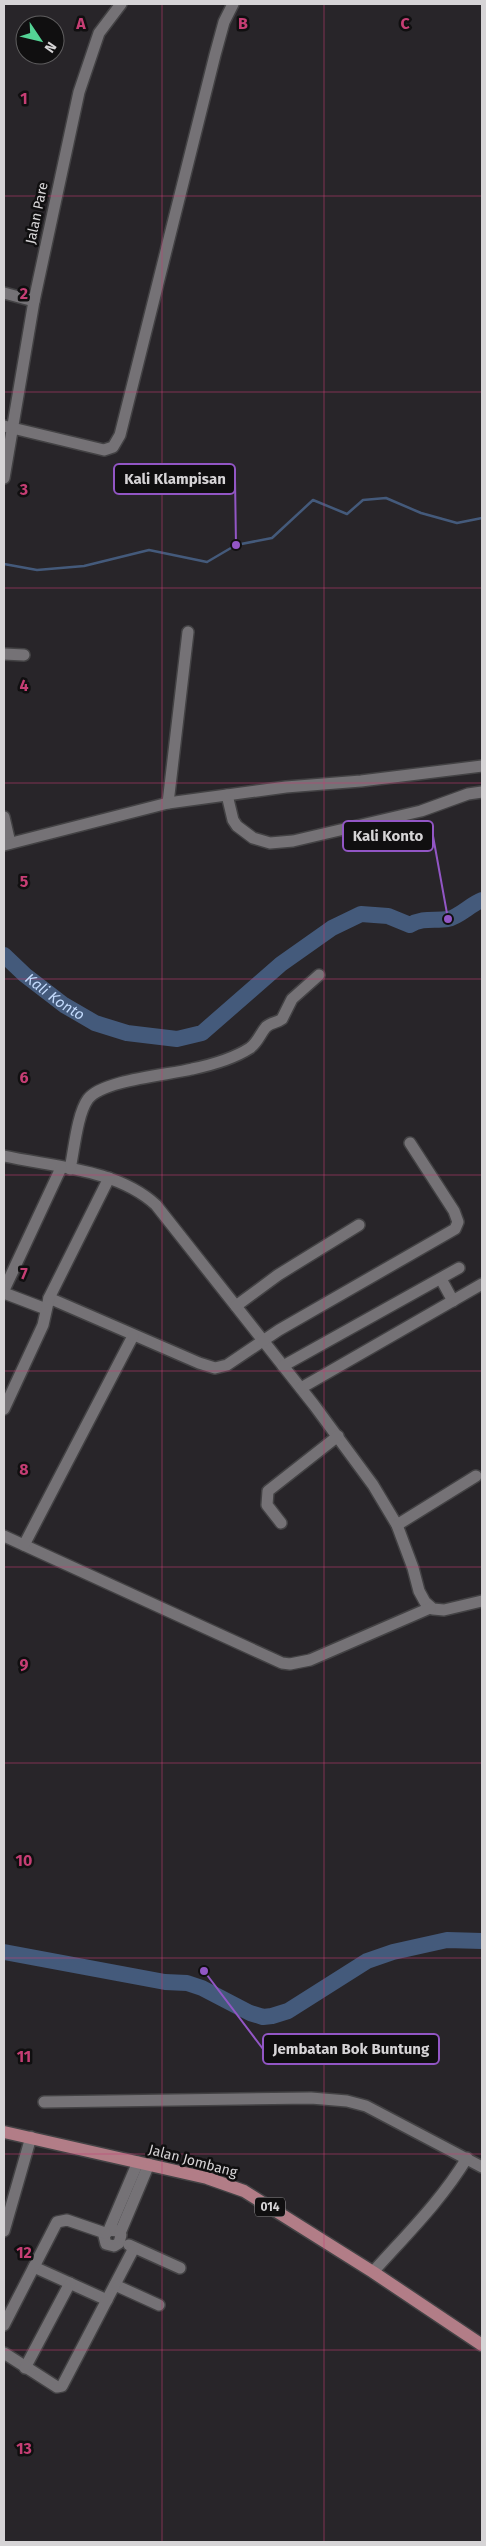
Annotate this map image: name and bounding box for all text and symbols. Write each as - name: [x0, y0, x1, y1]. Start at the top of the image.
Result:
- text: A: [75, 14, 86, 33]
- text: B: [238, 14, 248, 33]
- text: C: [400, 14, 410, 33]
- north arrow: [15, 15, 65, 65]
- text: N: [41, 38, 60, 56]
- text: 1: [20, 89, 28, 108]
- street label: Jalan Pare: [22, 180, 52, 246]
- text: 2: [20, 284, 28, 303]
- callout: Kali Klampisan: [114, 464, 235, 494]
- text: Kali Klampisan: [124, 470, 226, 488]
- text: 3: [19, 480, 28, 499]
- text: 4: [19, 676, 29, 695]
- callout: Kali Konto: [343, 821, 433, 851]
- text: Kali Konto: [353, 827, 424, 845]
- text: 5: [20, 872, 29, 891]
- water label: Kali Konto: [21, 969, 88, 1024]
- text: 6: [19, 1068, 29, 1087]
- text: 7: [20, 1264, 28, 1283]
- text: 8: [19, 1460, 29, 1479]
- text: 9: [20, 1655, 29, 1674]
- text: 10: [16, 1851, 32, 1870]
- callout: Jembatan Bok Buntung: [263, 2034, 439, 2064]
- text: Jembatan Bok Buntung: [272, 2040, 430, 2058]
- text: 11: [17, 2047, 31, 2066]
- street label: Jalan Jombang: [147, 2141, 240, 2181]
- road number: 014: [255, 2198, 285, 2216]
- text: 12: [16, 2243, 32, 2262]
- text: 13: [16, 2439, 32, 2458]

